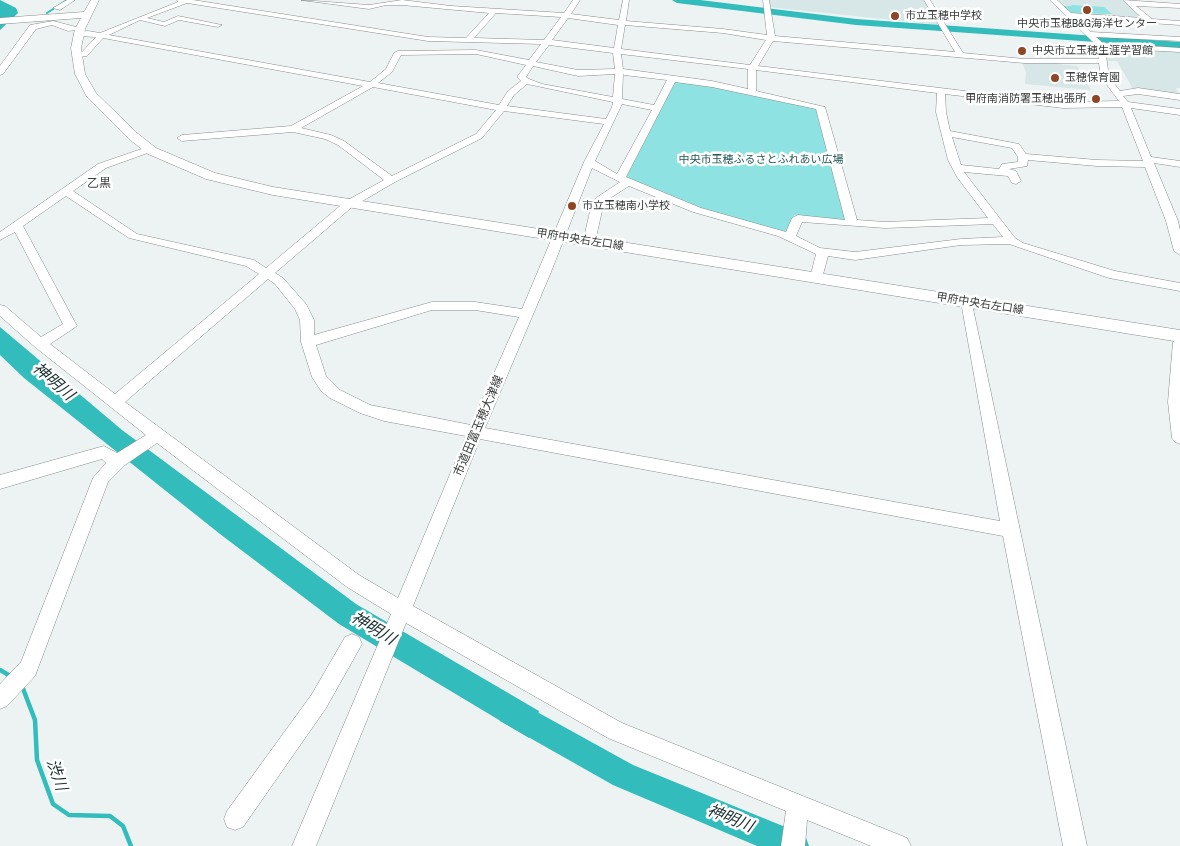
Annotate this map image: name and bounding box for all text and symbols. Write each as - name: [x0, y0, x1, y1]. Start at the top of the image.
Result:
- marker: 中央市玉穂B&G海洋センター: [1081, 4, 1093, 16]
- place label: 市立玉穂中学校: [905, 9, 982, 23]
- marker: 市立玉穂中学校: [889, 10, 901, 22]
- place label: 中央市玉穂B&G海洋センター: [1017, 17, 1157, 31]
- place label: 中央市立玉穂生涯学習館: [1032, 44, 1153, 58]
- marker: 中央市立玉穂生涯学習館: [1016, 45, 1028, 57]
- place label: 玉穂保育園: [1065, 71, 1120, 85]
- marker: 玉穂保育園: [1049, 72, 1061, 84]
- place label: 甲府南消防署玉穂出張所: [965, 92, 1086, 106]
- marker: 甲府南消防署玉穂出張所: [1090, 93, 1102, 105]
- park label: 中央市玉穂ふるさとふれあい広場: [679, 153, 843, 167]
- district label: 乙黒: [87, 177, 111, 191]
- place label: 市立玉穂南小学校: [582, 199, 670, 213]
- marker: 市立玉穂南小学校: [566, 200, 578, 212]
- street label: 甲府中央右左口線: [536, 227, 624, 253]
- street label: 甲府中央右左口線: [936, 291, 1024, 317]
- water label: 神明川: [29, 359, 77, 405]
- street label: 市道田富玉穂大津線: [451, 373, 507, 479]
- water label: 神明川: [347, 608, 399, 650]
- water label: 渋川: [42, 757, 70, 793]
- water label: 神明川: [704, 801, 756, 837]

